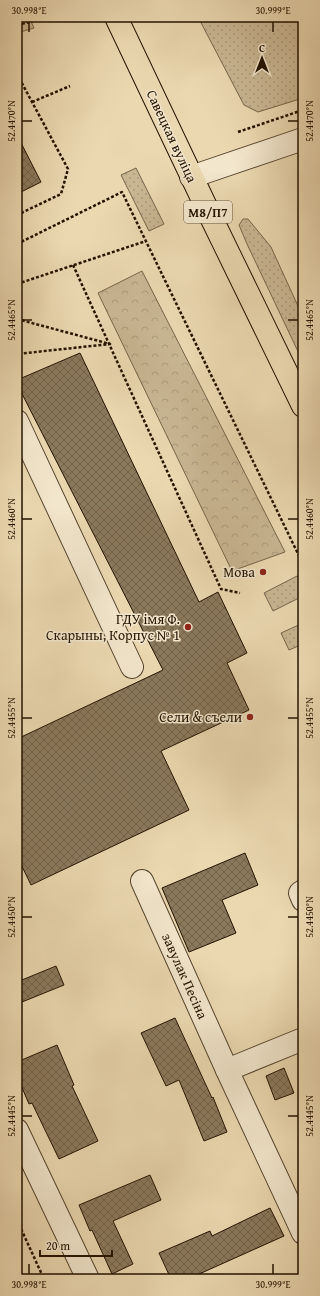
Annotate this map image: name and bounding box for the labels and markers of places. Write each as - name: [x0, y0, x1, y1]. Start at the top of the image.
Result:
- place label: Мова: [223, 562, 255, 582]
- marker: Мова: [258, 567, 268, 577]
- place label: ГДУ імя Ф. Скарыны, Корпус № 1: [46, 609, 180, 645]
- marker: ГДУ імя Ф. Скарыны, Корпус № 1: [183, 622, 193, 632]
- place label: Сели & съели: [159, 707, 242, 727]
- marker: Сели & съели: [245, 712, 255, 722]

